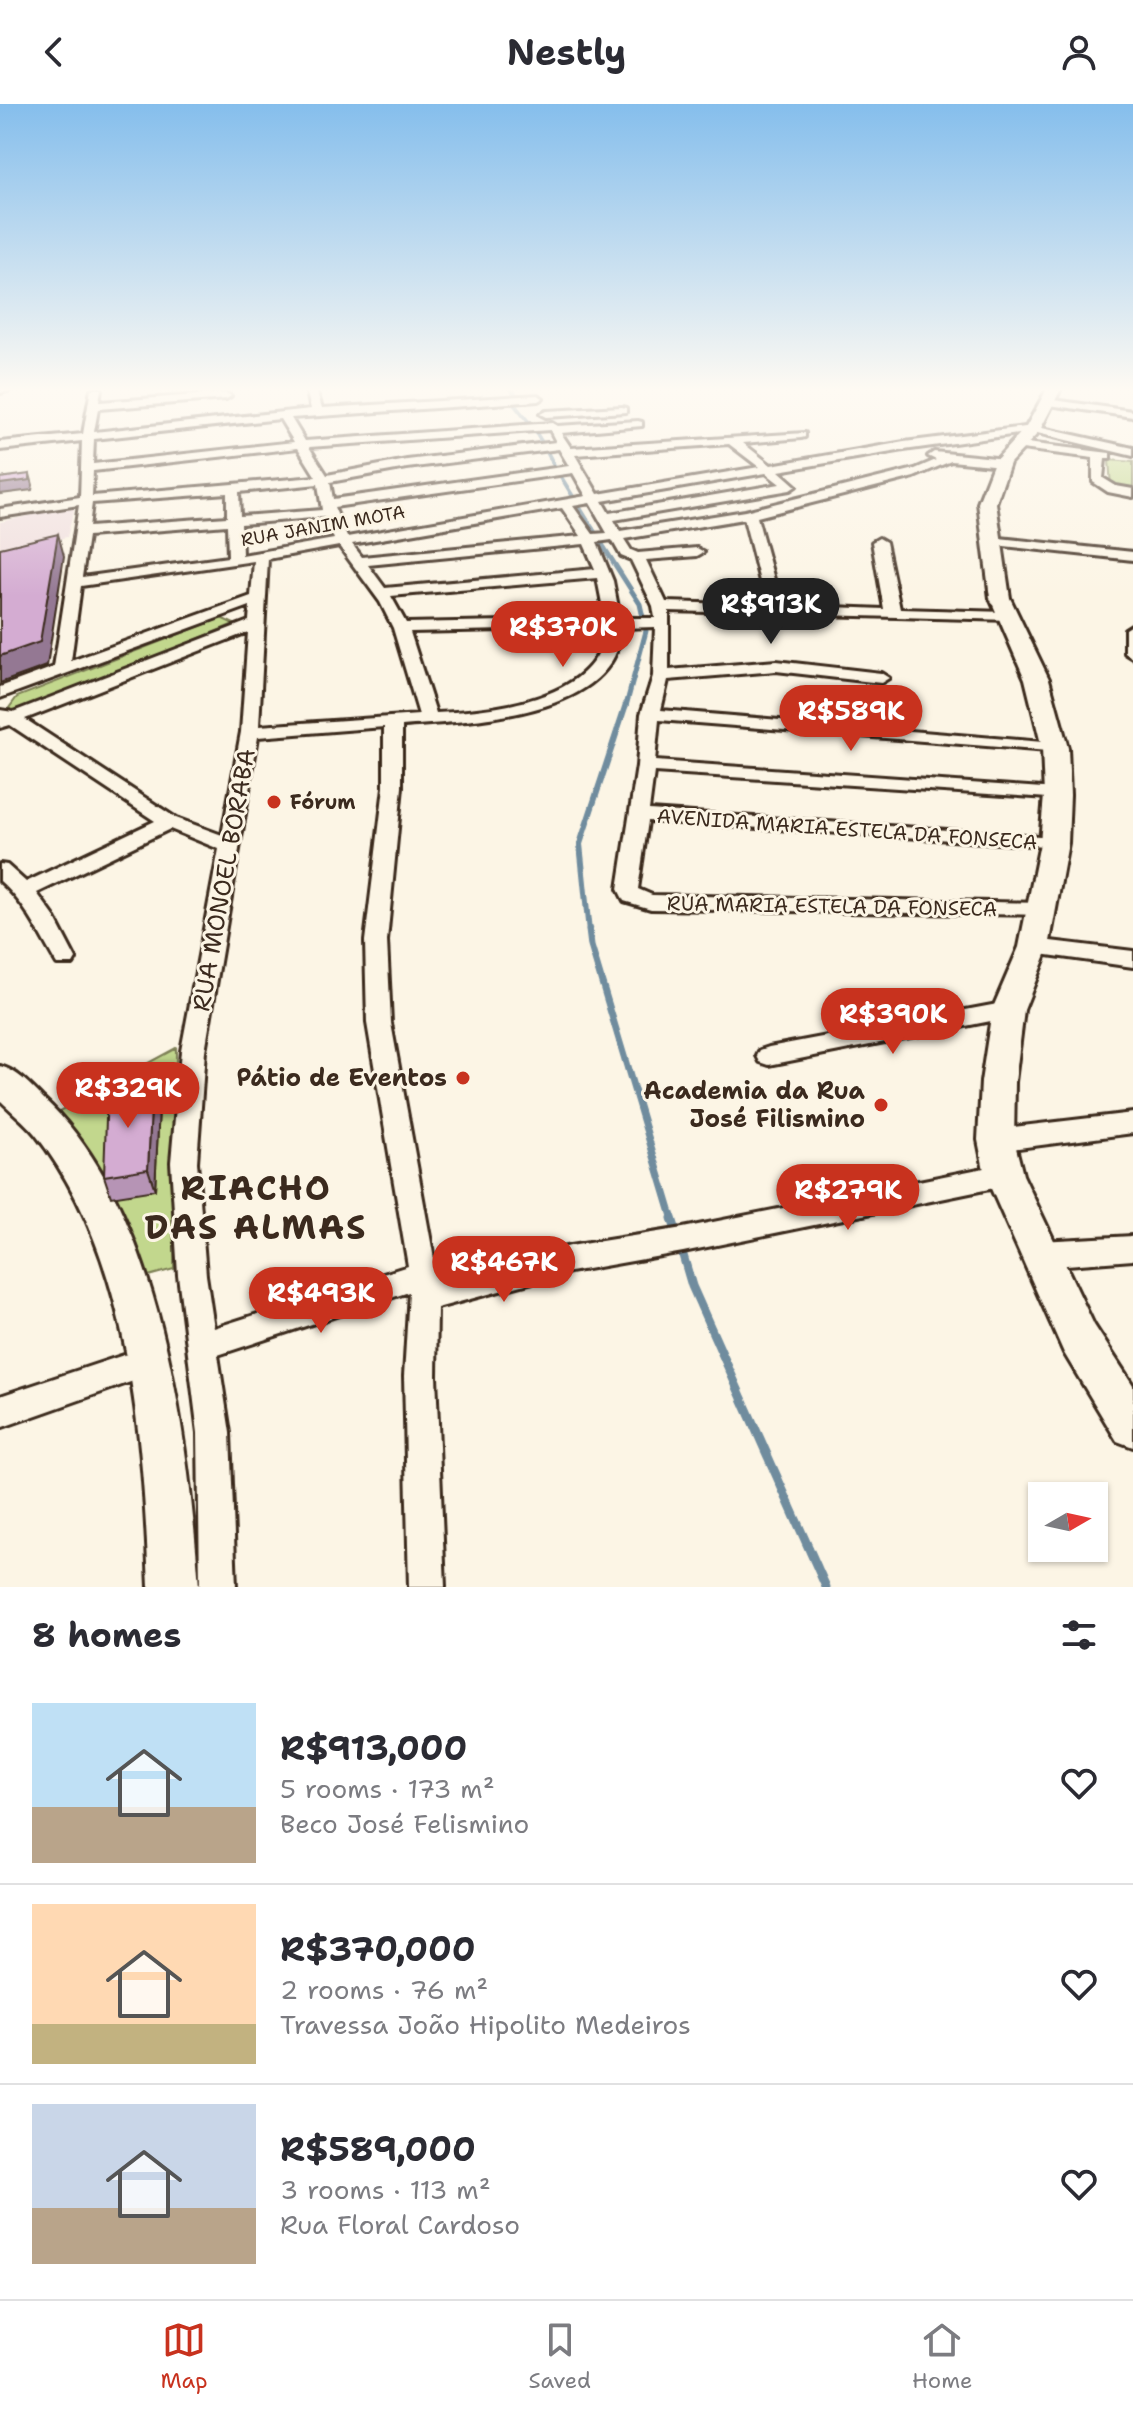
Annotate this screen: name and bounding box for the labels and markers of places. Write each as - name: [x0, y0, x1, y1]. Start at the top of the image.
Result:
- pin: R$913K: [706, 578, 836, 646]
- pin: R$370K: [498, 601, 628, 669]
- pin: R$589K: [786, 685, 916, 753]
- place label: Fórum: [290, 789, 356, 815]
- marker: Fórum: [265, 793, 283, 811]
- pin: R$390K: [828, 988, 958, 1056]
- pin: R$329K: [63, 1062, 193, 1130]
- place label: Pátio de Eventos: [237, 1062, 447, 1094]
- marker: Pátio de Eventos: [454, 1069, 472, 1087]
- place label: Academia da Rua José Filismino: [643, 1075, 866, 1135]
- marker: Academia da Rua José Filismino: [872, 1096, 890, 1114]
- pin: R$279K: [783, 1164, 913, 1232]
- pin: R$467K: [439, 1236, 569, 1304]
- pin: R$493K: [256, 1267, 386, 1335]

